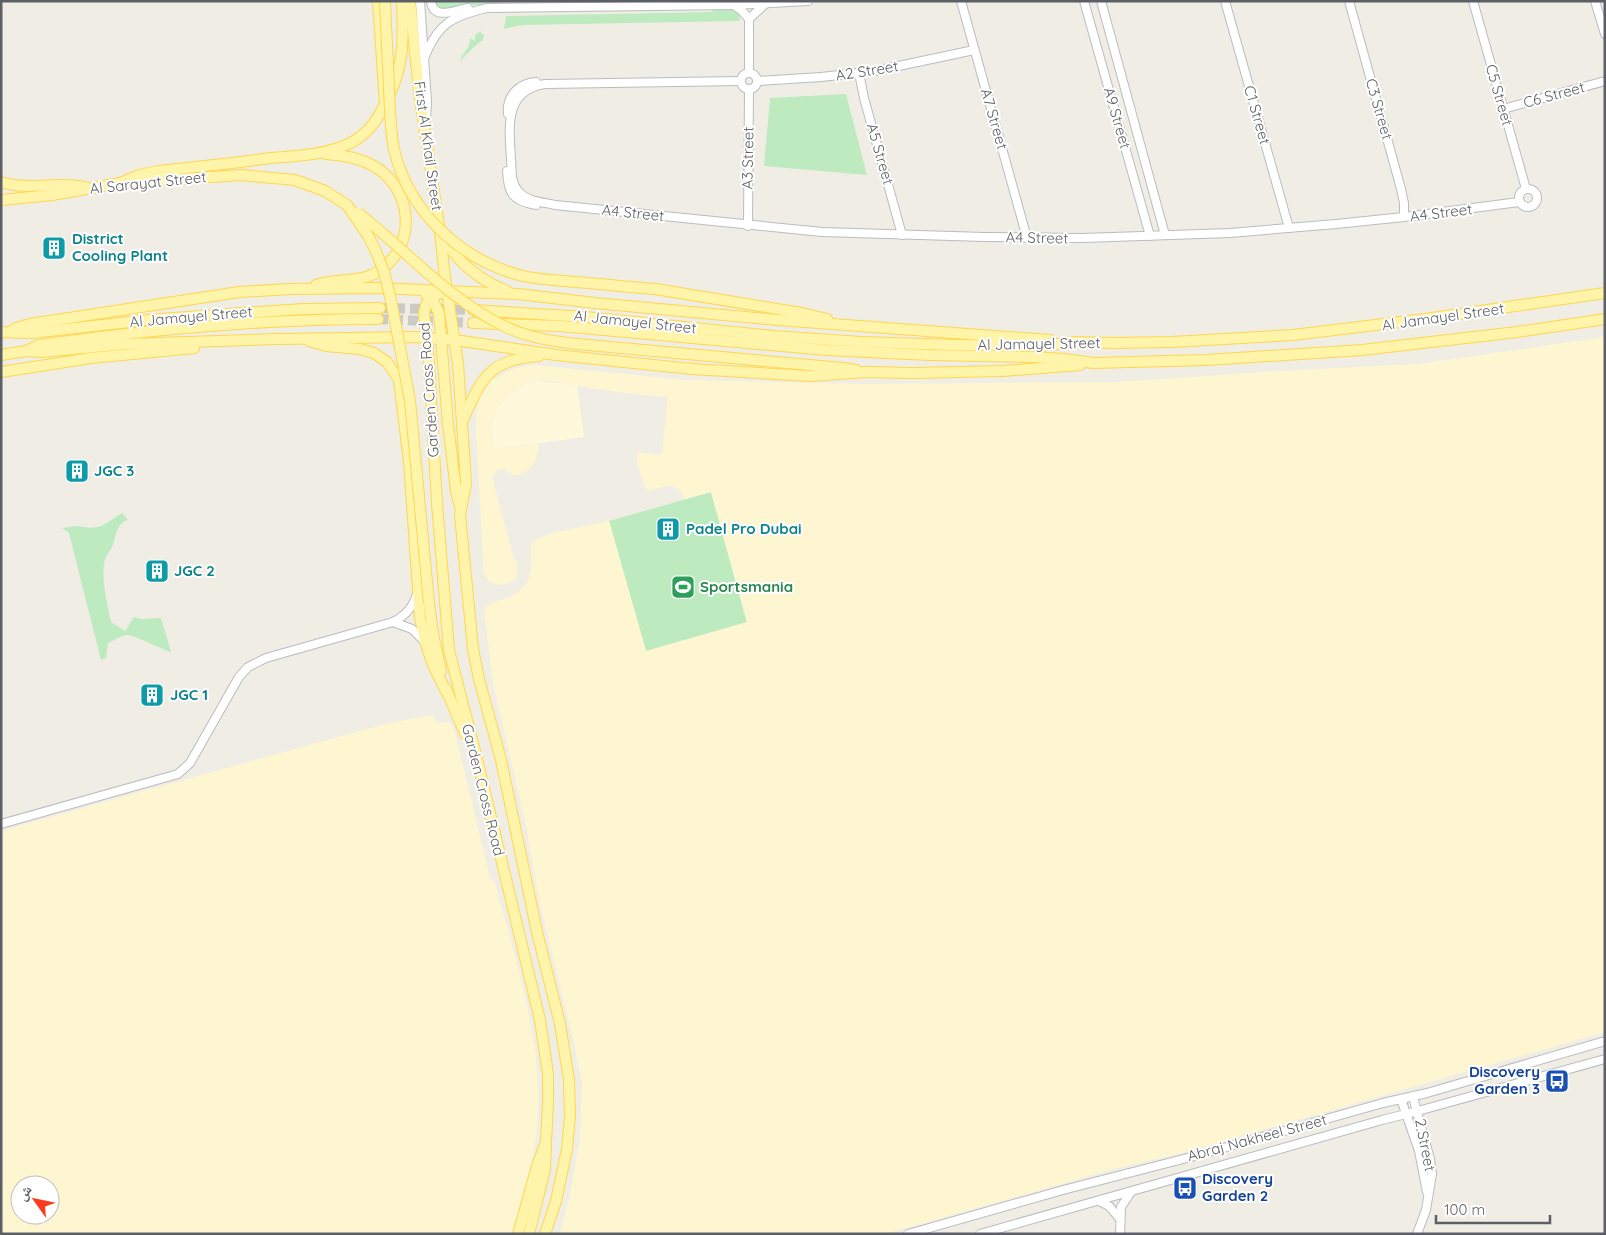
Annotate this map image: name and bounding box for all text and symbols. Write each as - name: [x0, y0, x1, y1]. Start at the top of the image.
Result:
- street label: A2 Street: [834, 56, 900, 85]
- street label: C5 Street: [1482, 62, 1517, 128]
- street label: C3 Street: [1362, 76, 1397, 142]
- street label: C6 Street: [1521, 77, 1587, 112]
- street label: First Al Khail Street: [410, 80, 447, 212]
- street label: C1 Street: [1240, 83, 1275, 147]
- street label: A9 Street: [1100, 85, 1135, 151]
- street label: A7 Street: [977, 86, 1012, 152]
- street label: A5 Street: [863, 121, 898, 187]
- street label: A3 Street: [737, 127, 758, 189]
- street label: Al Sarayat Street: [89, 167, 207, 198]
- street label: A4 Street: [1409, 199, 1473, 226]
- street label: A4 Street: [601, 200, 665, 225]
- street label: A4 Street: [1005, 227, 1069, 248]
- place label: District Cooling Plant: [72, 229, 168, 265]
- building icon: District Cooling Plant: [41, 235, 67, 261]
- street label: Al Jamayel Street: [1381, 299, 1505, 334]
- street label: Al Jamayel Street: [129, 302, 253, 331]
- street label: Al Jamayel Street: [573, 306, 697, 337]
- street label: Garden Cross Road: [414, 322, 443, 458]
- street label: Al Jamayel Street: [977, 333, 1101, 354]
- building icon: JGC 3: [64, 458, 90, 484]
- place label: JGC 3: [94, 461, 134, 480]
- building icon: Padel Pro Dubai: [655, 516, 681, 542]
- place label: Padel Pro Dubai: [686, 519, 802, 538]
- building icon: JGC 2: [144, 558, 170, 584]
- place label: JGC 2: [174, 561, 215, 580]
- sports icon: Sportsmania: [670, 574, 696, 600]
- place label: Sportsmania: [700, 577, 793, 596]
- building icon: JGC 1: [139, 682, 165, 708]
- place label: JGC 1: [170, 685, 208, 704]
- street label: Garden Cross Road: [458, 722, 509, 858]
- place label: Discovery Garden 3: [1469, 1062, 1540, 1098]
- bus stop icon: Discovery Garden 3: [1544, 1068, 1570, 1094]
- street label: Abraj Nakheel Street: [1185, 1110, 1329, 1165]
- street label: 2 Street: [1411, 1117, 1440, 1173]
- place label: Discovery Garden 2: [1202, 1169, 1273, 1205]
- north arrow: [10, 1175, 60, 1225]
- bus stop icon: Discovery Garden 2: [1172, 1175, 1198, 1201]
- text: ش: [13, 1182, 36, 1204]
- scale bar: [1436, 1192, 1550, 1224]
- text: 100 m: [1444, 1200, 1485, 1219]

